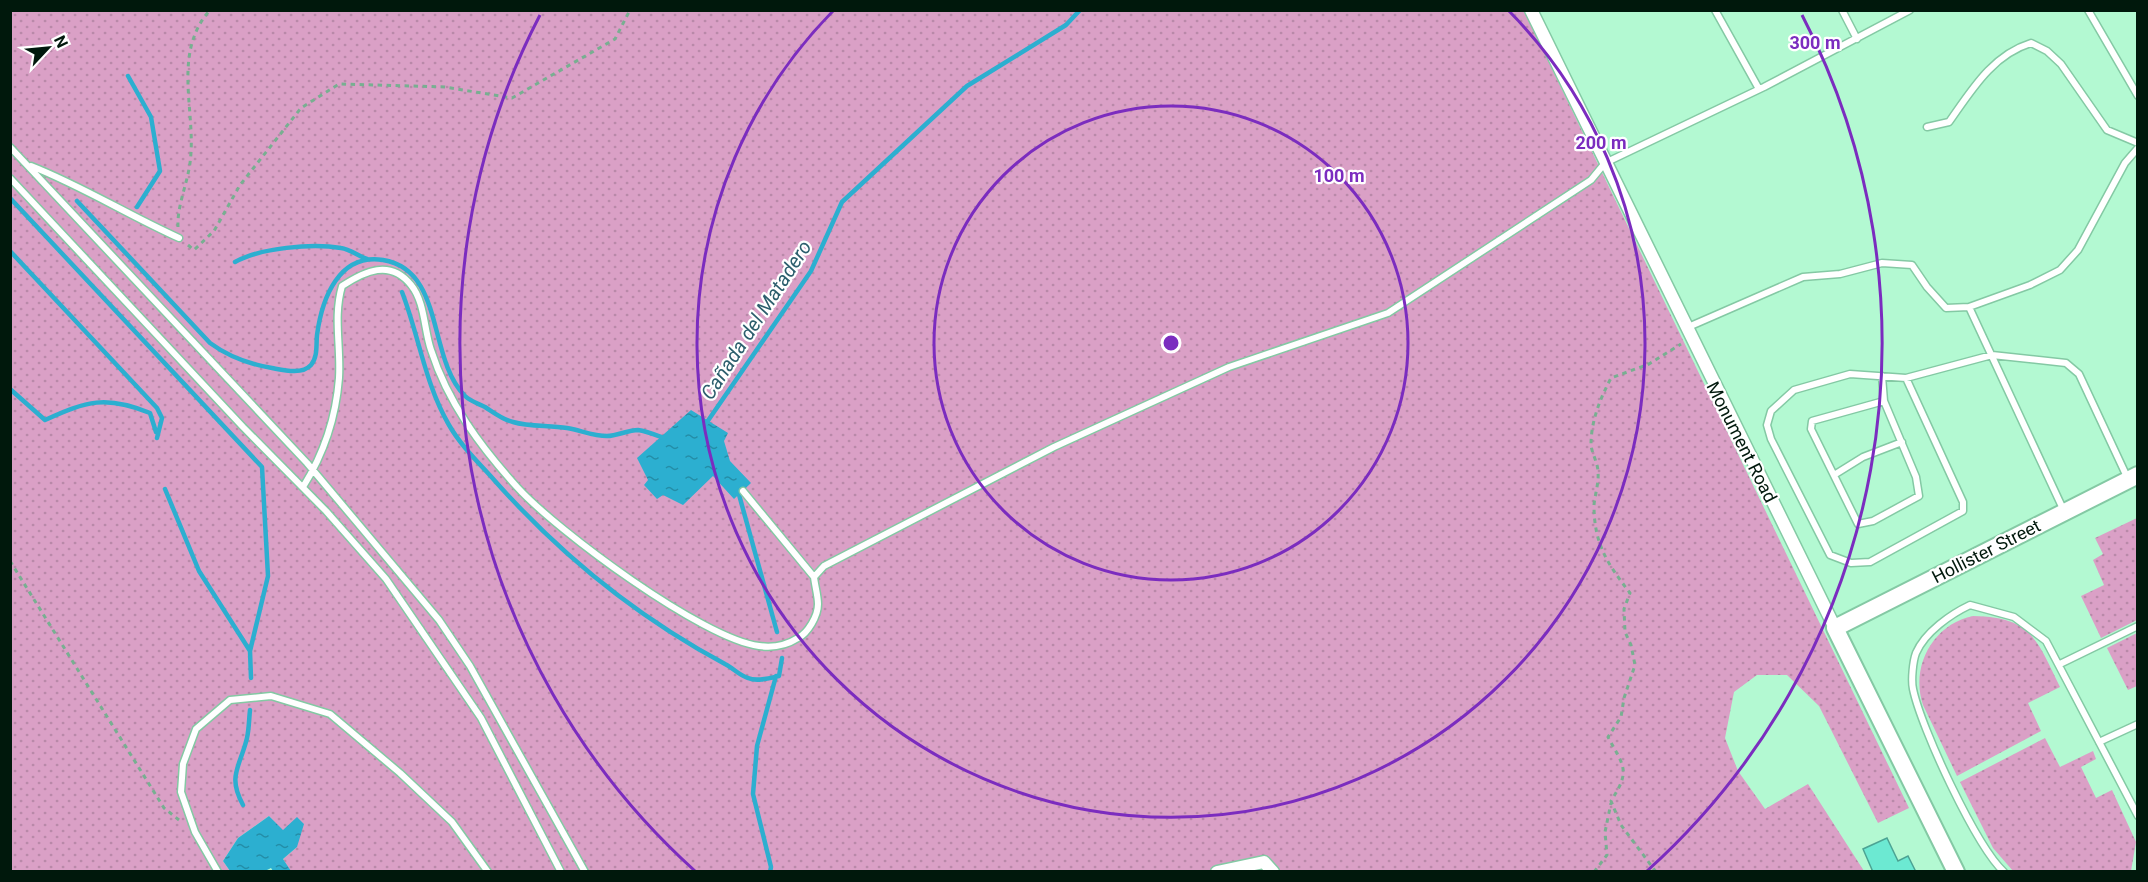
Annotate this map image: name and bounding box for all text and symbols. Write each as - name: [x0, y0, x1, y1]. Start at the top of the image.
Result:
- north arrow: [18, 18, 78, 78]
- text: N: [50, 32, 72, 51]
- text: 300 m: [1789, 32, 1841, 53]
- text: 200 m: [1575, 132, 1627, 153]
- text: 100 m: [1313, 165, 1365, 186]
- water label: Cañada del Matadero: [696, 236, 816, 404]
- centre of rings: [1161, 333, 1181, 353]
- street label: Monument Road: [1703, 378, 1781, 506]
- street label: Hollister Street: [1928, 515, 2044, 587]

